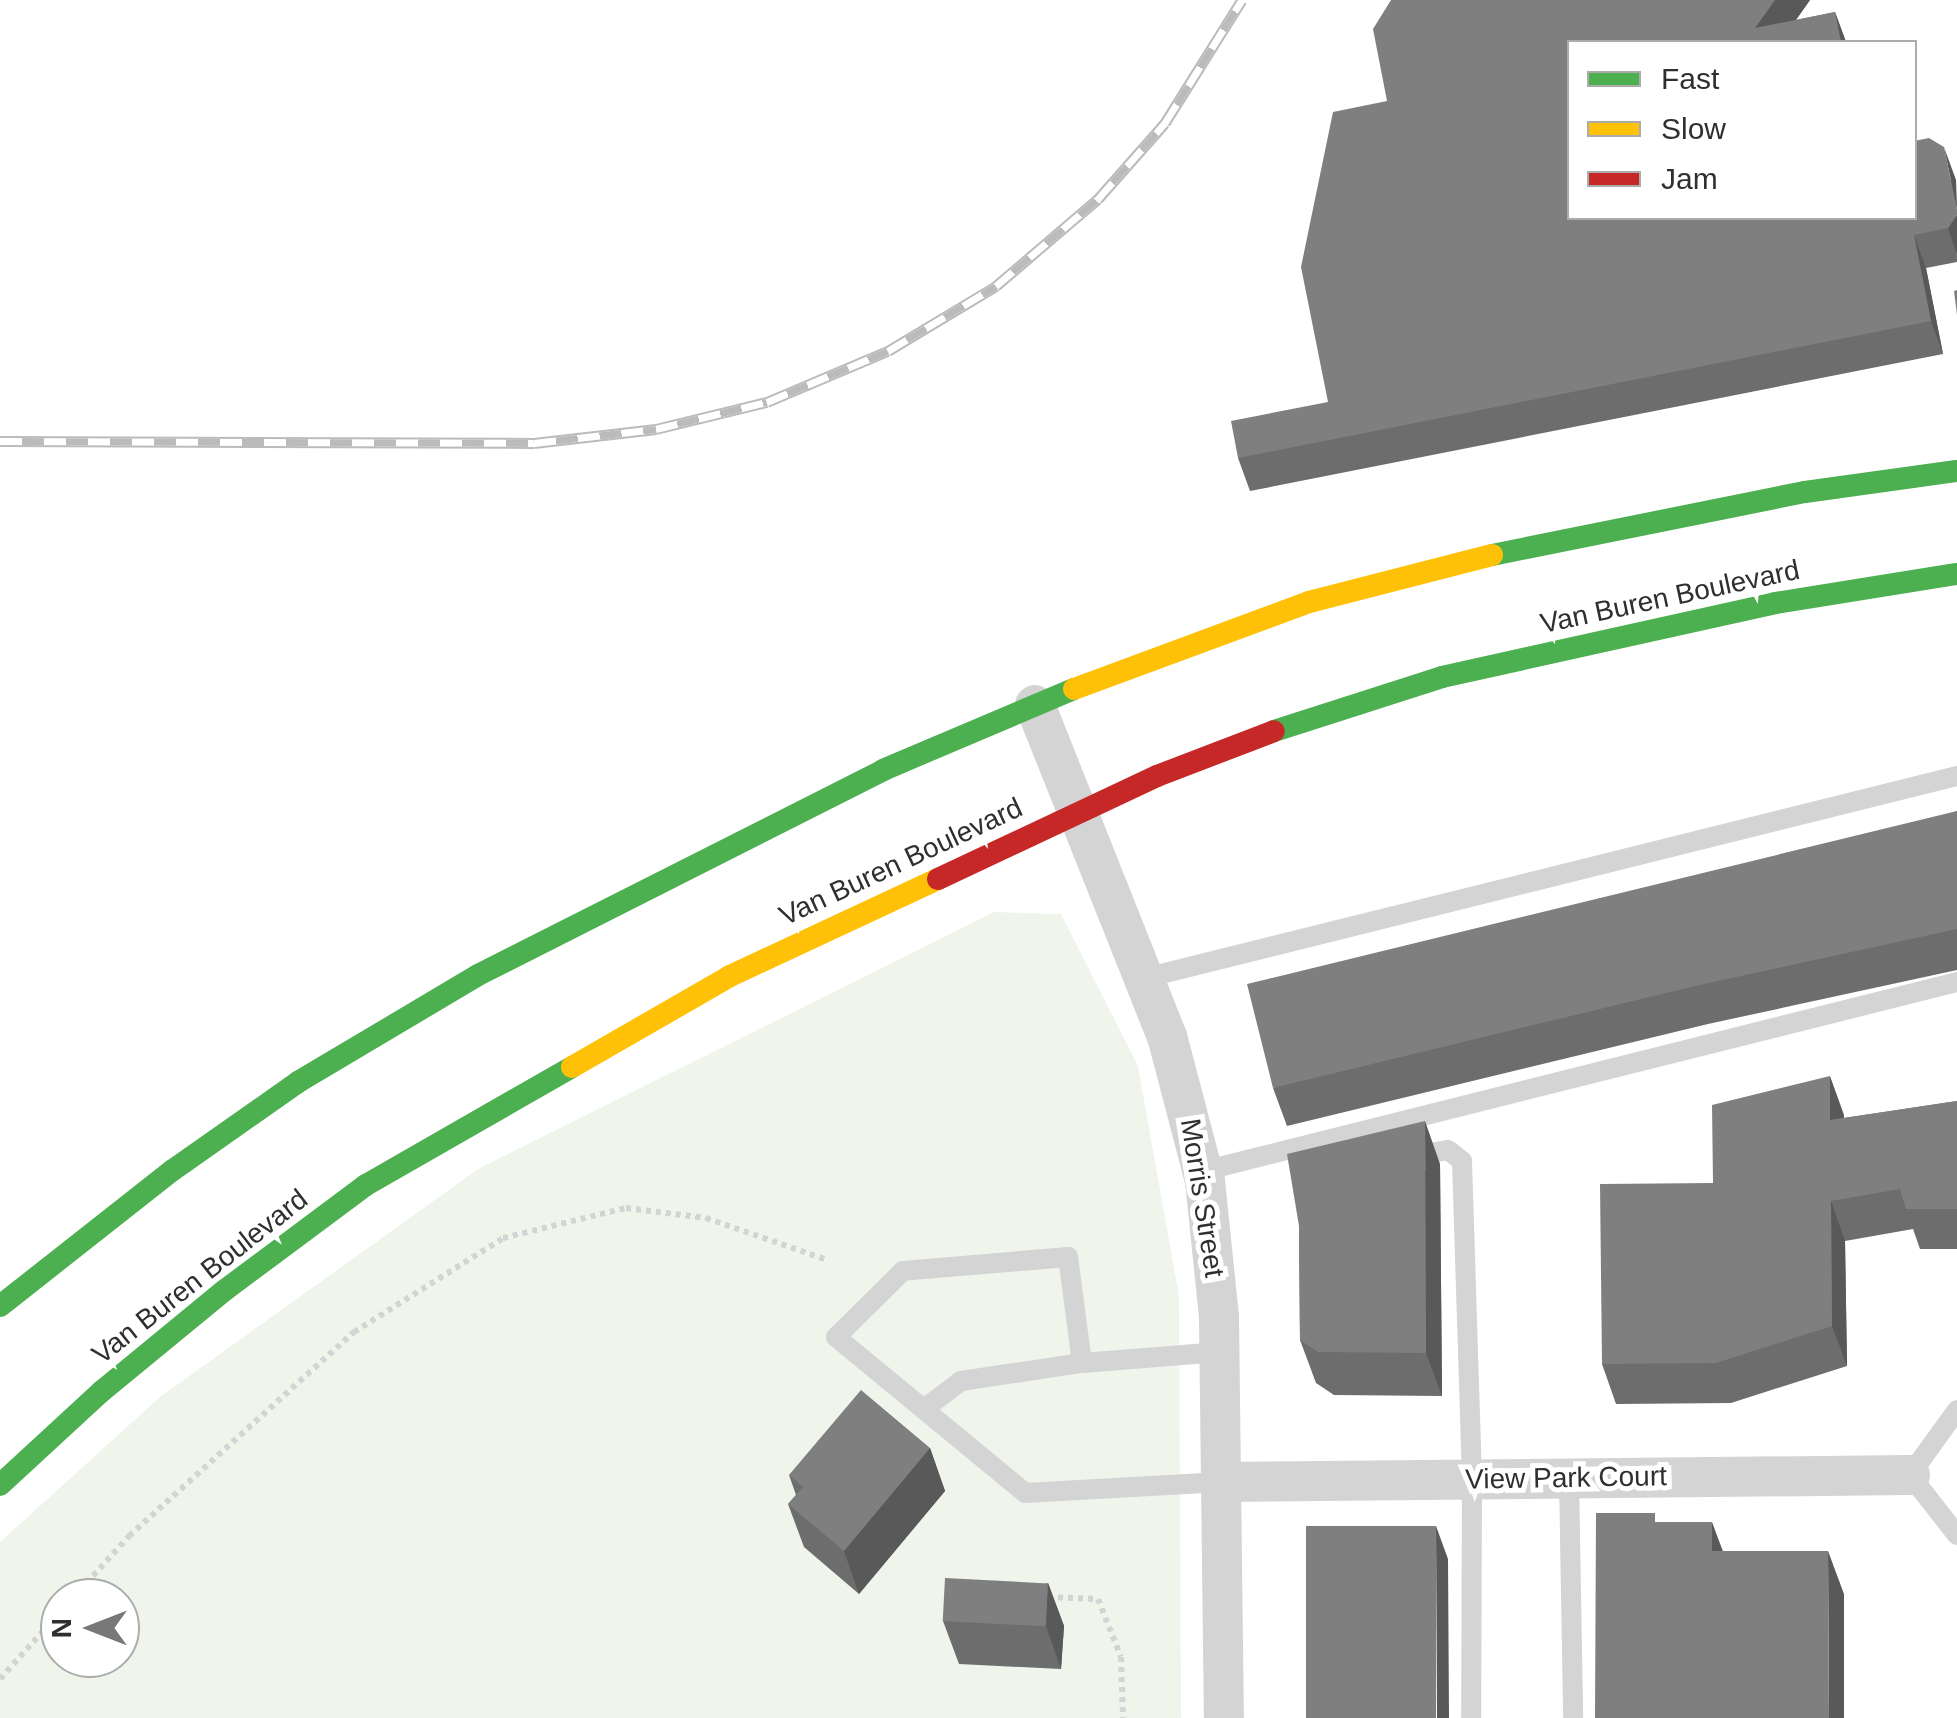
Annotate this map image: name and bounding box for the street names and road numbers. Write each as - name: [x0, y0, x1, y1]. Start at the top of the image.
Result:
- street label: Van Buren Boulevard: [1537, 553, 1803, 641]
- street label: Van Buren Boulevard: [774, 791, 1028, 933]
- street label: Morris Street: [1173, 1116, 1231, 1280]
- street label: Van Buren Boulevard: [86, 1182, 314, 1372]
- street label: View Park Court: [1465, 1459, 1667, 1497]

